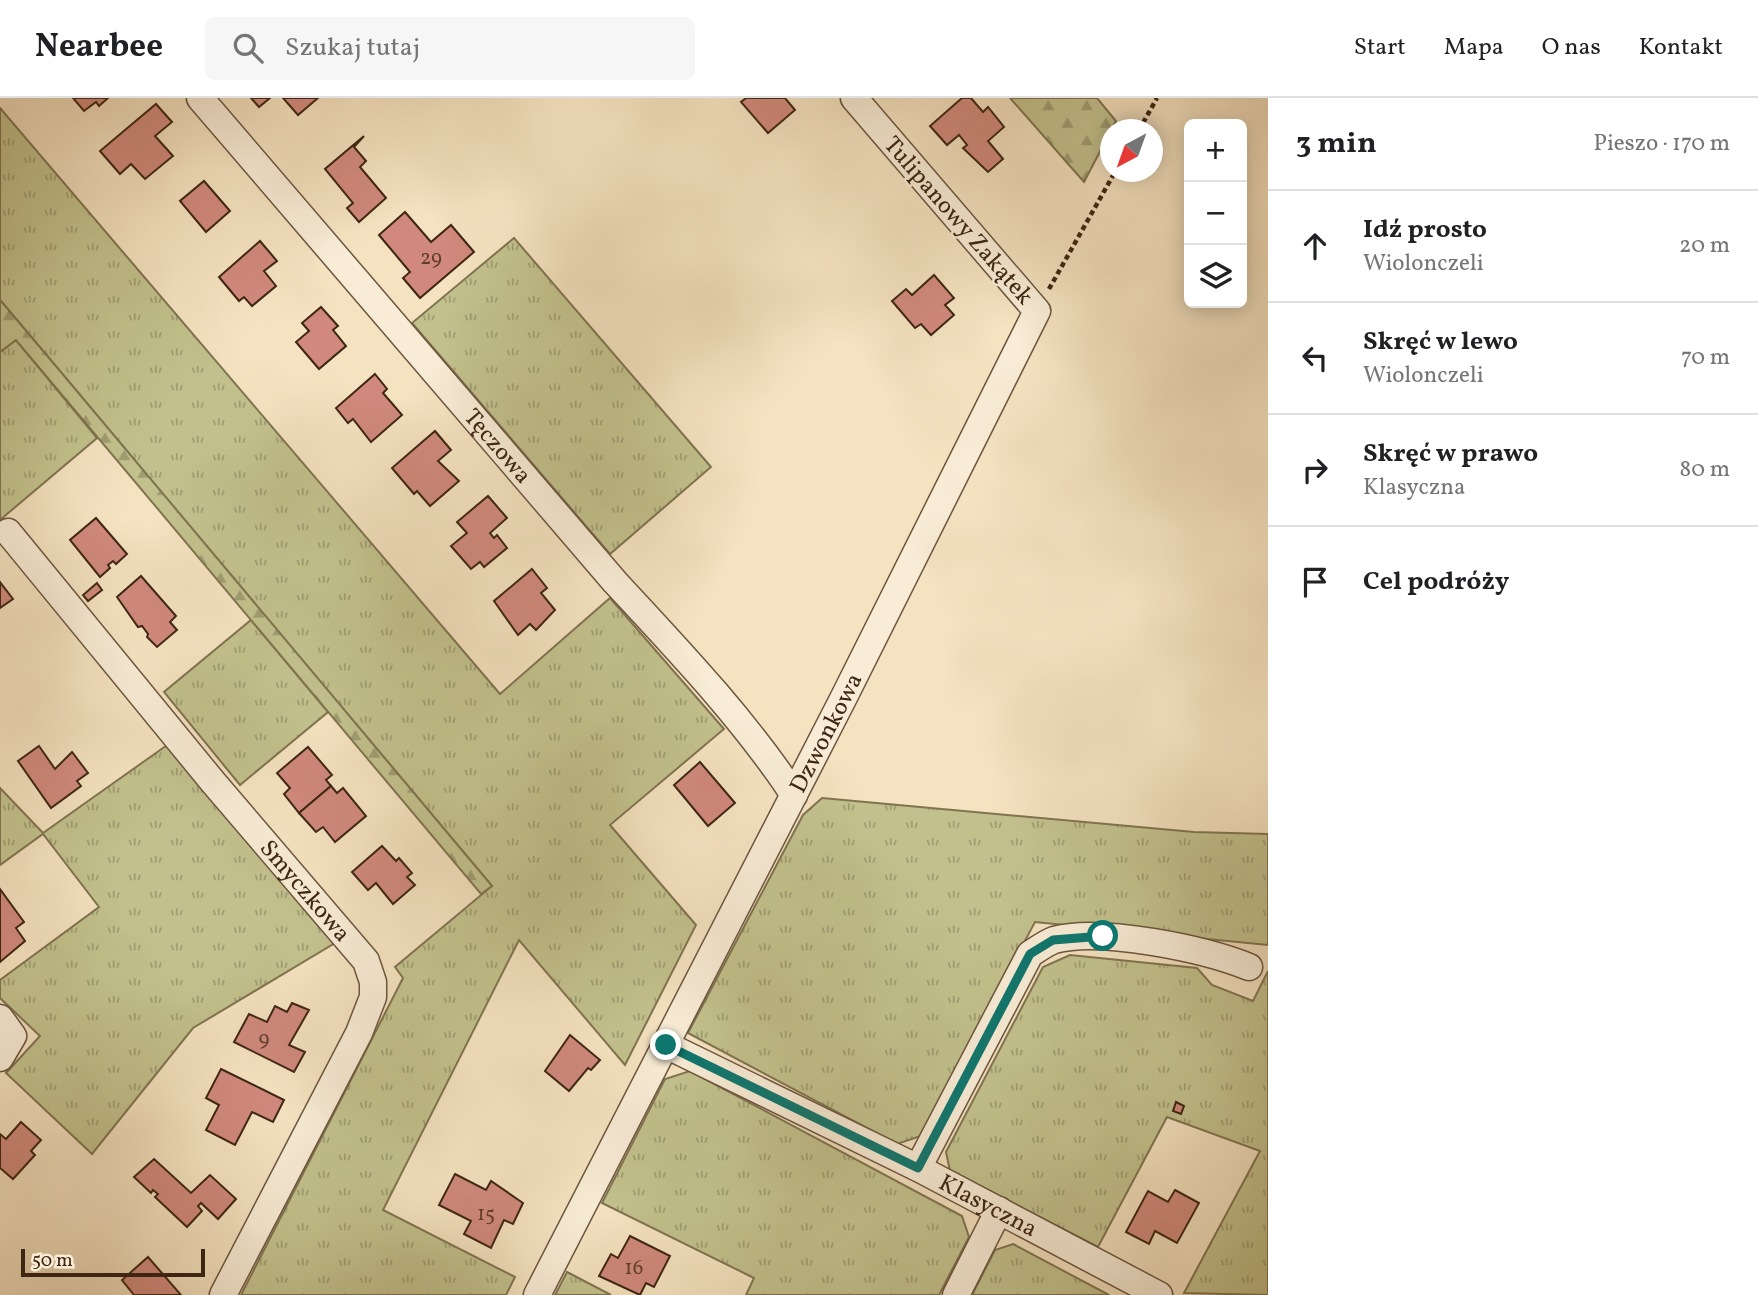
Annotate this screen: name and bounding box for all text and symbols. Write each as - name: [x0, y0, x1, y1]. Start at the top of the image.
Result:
- search box: [205, 17, 695, 80]
- text: Nearbee: [35, 25, 163, 71]
- icon: search: [229, 29, 267, 67]
- text: Szukaj tutaj: [285, 30, 420, 66]
- text: Start: [1354, 31, 1406, 65]
- text: Mapa: [1444, 31, 1504, 65]
- text: O nas: [1542, 31, 1601, 65]
- text: Kontakt: [1639, 31, 1723, 65]
- north arrow: [1100, 119, 1163, 182]
- map controls: [1184, 119, 1247, 308]
- button: +: [1184, 119, 1247, 182]
- text: 3 min: [1296, 123, 1377, 165]
- text: Pieszo · 170 m: [1594, 128, 1730, 160]
- street label: Tulipanowy Zakątek: [875, 130, 1040, 313]
- button: −: [1184, 182, 1247, 245]
- text: Idź prosto: [1363, 212, 1487, 248]
- icon: ahead: [1296, 227, 1334, 265]
- text: 20 m: [1679, 230, 1730, 262]
- house number: 29: [420, 244, 442, 273]
- button: layers: [1184, 245, 1247, 308]
- text: Wiolonczeli: [1363, 248, 1484, 280]
- text: Skręć w lewo: [1363, 324, 1518, 360]
- icon: left: [1296, 339, 1334, 377]
- text: 70 m: [1681, 342, 1730, 374]
- text: Wiolonczeli: [1363, 360, 1484, 392]
- street label: Tęczowa: [455, 402, 539, 492]
- text: Skręć w prawo: [1363, 436, 1538, 472]
- icon: right: [1296, 451, 1334, 489]
- text: 80 m: [1680, 454, 1730, 486]
- text: Klasyczna: [1363, 472, 1466, 504]
- icon: arrive: [1296, 563, 1334, 601]
- text: Cel podróży: [1363, 564, 1509, 600]
- street label: Dzwonkowa: [782, 668, 872, 800]
- street label: Smyczkowa: [251, 833, 358, 950]
- route start: [1087, 920, 1118, 951]
- house number: 9: [259, 1025, 270, 1054]
- route end: [650, 1029, 681, 1060]
- street label: Klasyczna: [932, 1167, 1043, 1247]
- house number: 15: [477, 1200, 495, 1229]
- scale bar: [21, 1246, 205, 1278]
- text: 50 m: [32, 1248, 73, 1274]
- house number: 16: [625, 1254, 643, 1283]

